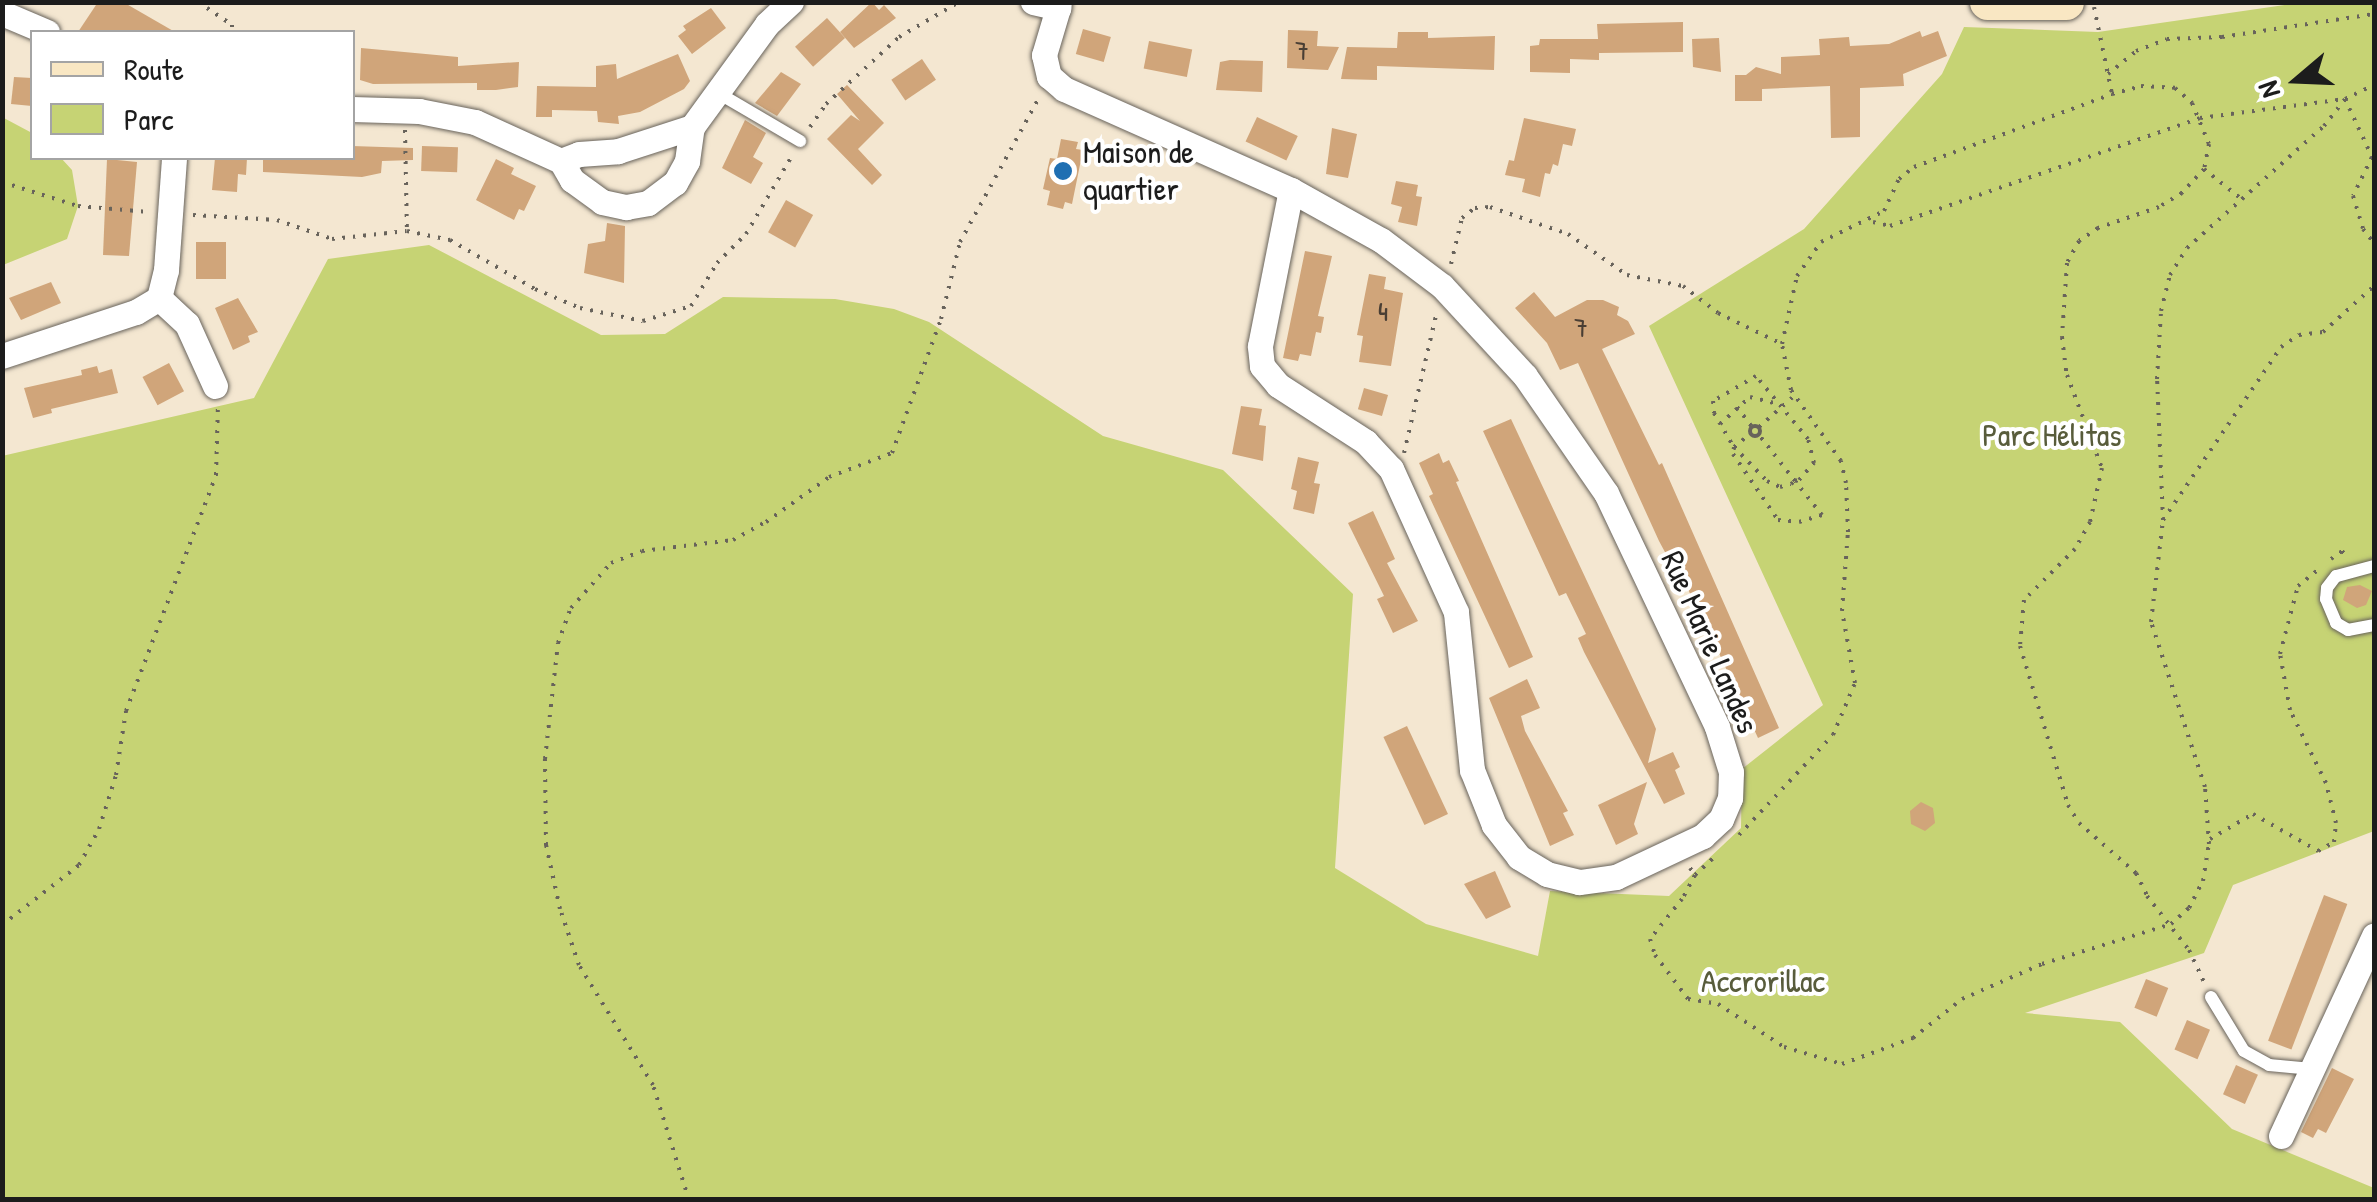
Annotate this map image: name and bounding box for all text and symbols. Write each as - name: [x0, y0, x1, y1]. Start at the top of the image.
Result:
- legend: [30, 30, 355, 160]
- north arrow: [2247, 30, 2347, 130]
- house number: 7: [1295, 33, 1309, 67]
- text: Route: [124, 49, 184, 89]
- text: N: [2248, 77, 2289, 103]
- text: Parc: [124, 99, 173, 139]
- place label: Maison de quartier: [1083, 134, 1194, 209]
- marker: Maison de quartier: [1052, 160, 1074, 182]
- house number: 4: [1378, 294, 1388, 328]
- house number: 7: [1574, 310, 1588, 344]
- park label: Parc Hélitas: [1982, 416, 2122, 454]
- street label: Rue Marie Landes: [1653, 545, 1767, 739]
- park label: Accrorillac: [1701, 962, 1825, 1000]

